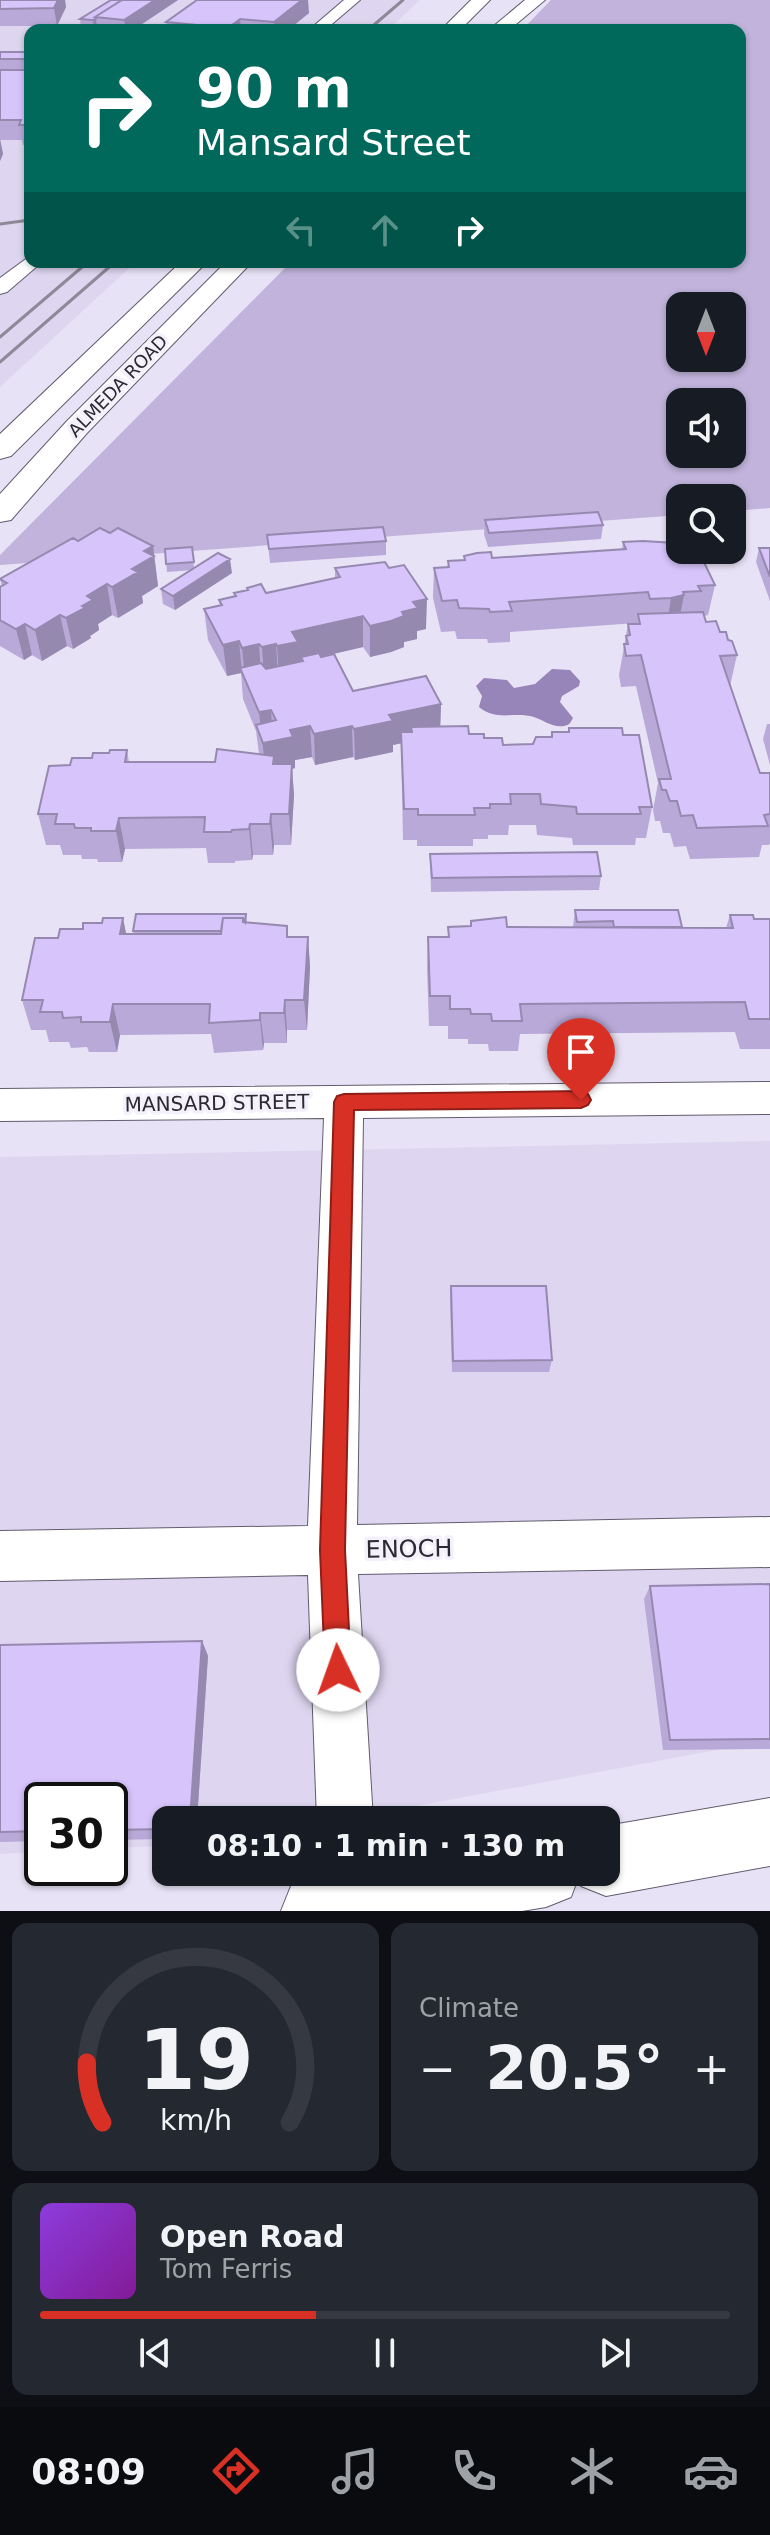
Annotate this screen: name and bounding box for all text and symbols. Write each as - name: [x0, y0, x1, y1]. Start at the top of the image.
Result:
- text: 90 m: [196, 55, 352, 120]
- icon: right: [64, 56, 168, 160]
- text: Mansard Street: [196, 122, 471, 163]
- icon: left: [279, 208, 323, 252]
- icon: ahead: [363, 208, 407, 252]
- icon: right: [447, 208, 491, 252]
- north arrow: [666, 292, 746, 372]
- map controls: [666, 292, 746, 564]
- street label: ALMEDA ROAD: [64, 330, 172, 441]
- button: sound: [666, 388, 746, 468]
- button: search: [666, 484, 746, 564]
- pin: [547, 1018, 615, 1100]
- icon: arrive: [559, 1030, 603, 1074]
- street label: MANSARD STREET: [124, 1089, 310, 1117]
- street label: ENOCH: [365, 1534, 453, 1564]
- position arrow: [296, 1628, 380, 1712]
- speed limit sign: 30: [24, 1782, 128, 1886]
- text: 08:10 · 1 min · 130 m: [207, 1828, 565, 1863]
- text: Climate: [419, 1993, 519, 2023]
- text: 19: [138, 2012, 253, 2109]
- text: 20.5°: [485, 2033, 664, 2103]
- text: −: [419, 2043, 456, 2094]
- text: +: [693, 2043, 730, 2094]
- text: km/h: [159, 2103, 232, 2137]
- text: Open Road: [160, 2219, 345, 2254]
- text: Tom Ferris: [160, 2254, 292, 2284]
- icon: previous: [133, 2331, 177, 2375]
- icon: pause: [363, 2331, 407, 2375]
- icon: next: [593, 2331, 637, 2375]
- icon: directions: [208, 2443, 264, 2499]
- icon: music: [327, 2443, 383, 2499]
- icon: phone: [446, 2443, 502, 2499]
- icon: climate: [564, 2443, 620, 2499]
- icon: car: [683, 2443, 739, 2499]
- text: 08:09: [31, 2451, 146, 2492]

